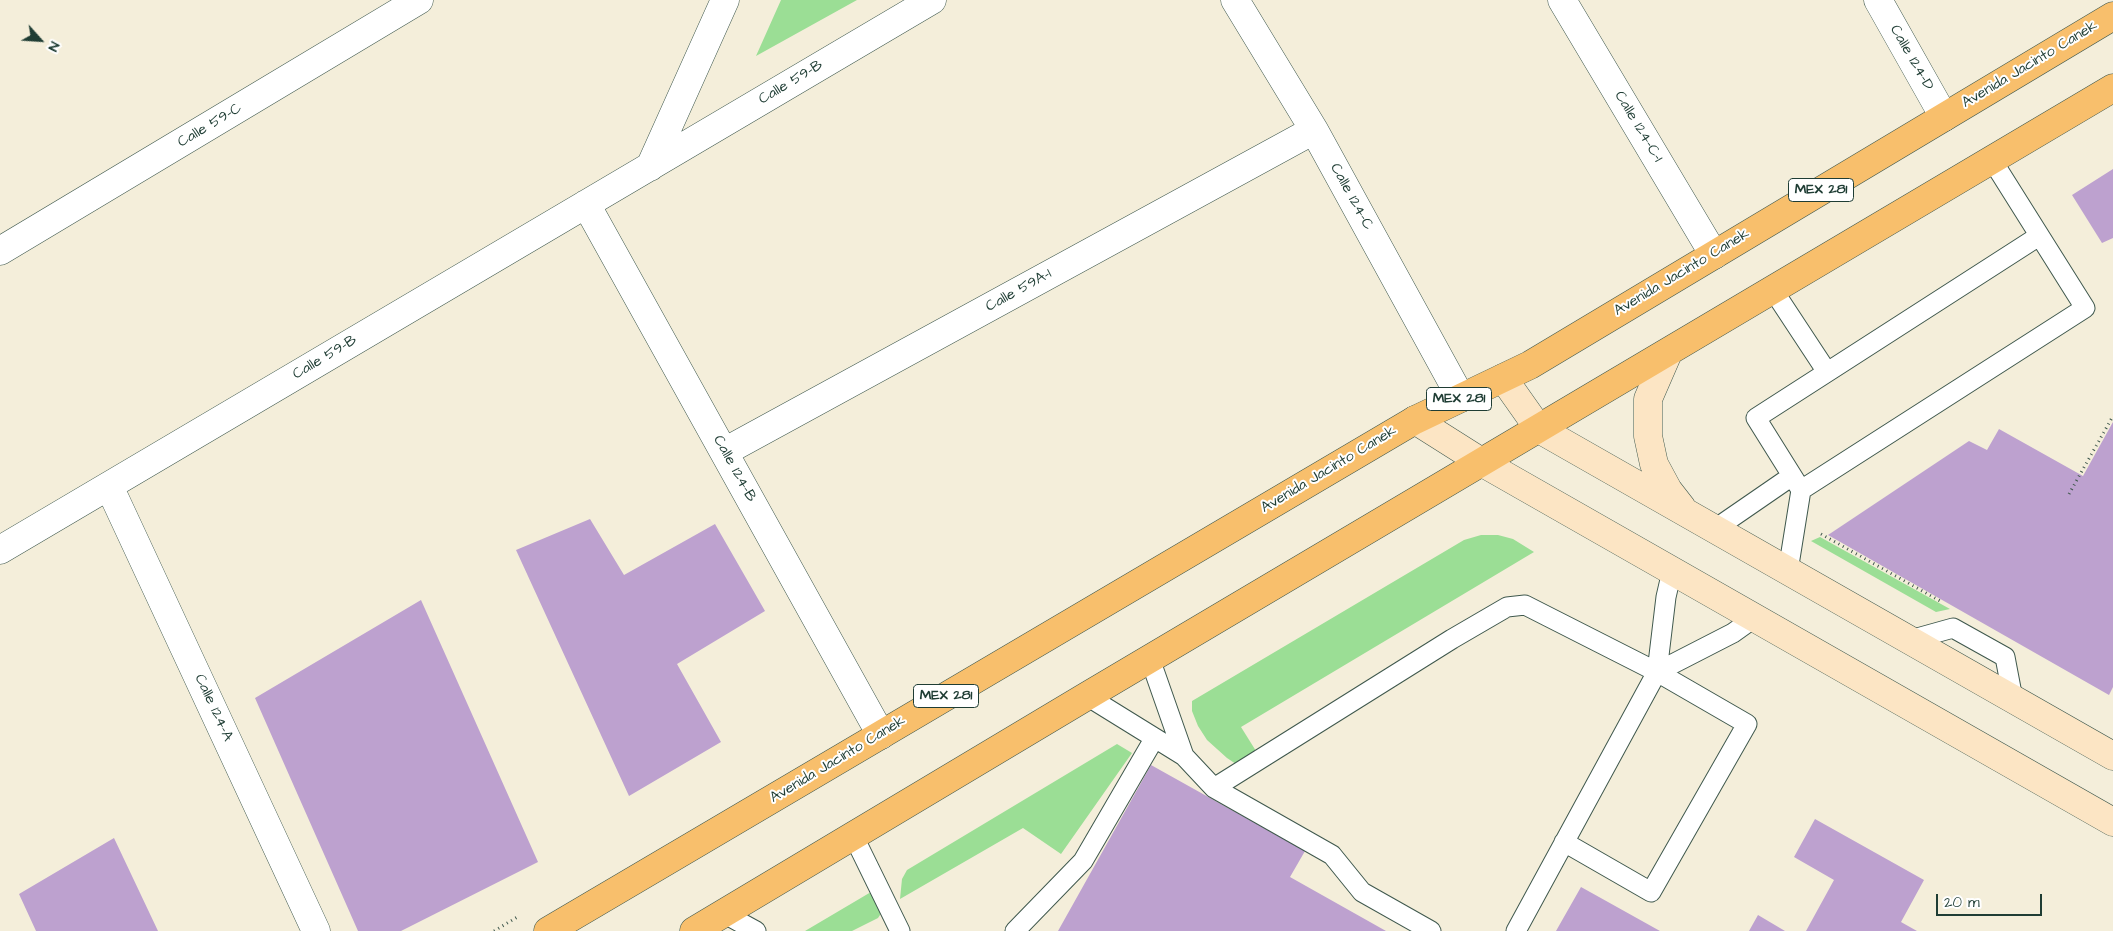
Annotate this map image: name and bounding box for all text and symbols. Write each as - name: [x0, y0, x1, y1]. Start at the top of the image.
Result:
- north arrow: [15, 15, 65, 65]
- street label: Avenida Jacinto Canek: [1959, 17, 2101, 113]
- street label: Calle 124-D: [1885, 22, 1937, 94]
- text: N: [43, 38, 64, 55]
- street label: Calle 59-B: [756, 57, 826, 109]
- street label: Calle 124-C-1: [1610, 88, 1666, 166]
- street label: Calle 59-C: [175, 100, 245, 152]
- street label: Calle 124-C: [1325, 161, 1377, 233]
- road number: MEX 281: [1788, 178, 1854, 202]
- street label: Avenida Jacinto Canek: [1611, 225, 1753, 321]
- street label: Calle 59A-1: [983, 266, 1055, 316]
- street label: Calle 59-B: [290, 332, 360, 384]
- road number: MEX 281: [1426, 388, 1492, 410]
- street label: Avenida Jacinto Canek: [1258, 422, 1400, 518]
- street label: Calle 124-B: [708, 433, 760, 505]
- street label: Calle 124-A: [190, 672, 236, 744]
- road number: MEX 281: [914, 684, 978, 708]
- street label: Avenida Jacinto Canek: [767, 712, 909, 808]
- scale bar: [1938, 884, 2044, 916]
- text: 20 m: [1944, 892, 1980, 913]

